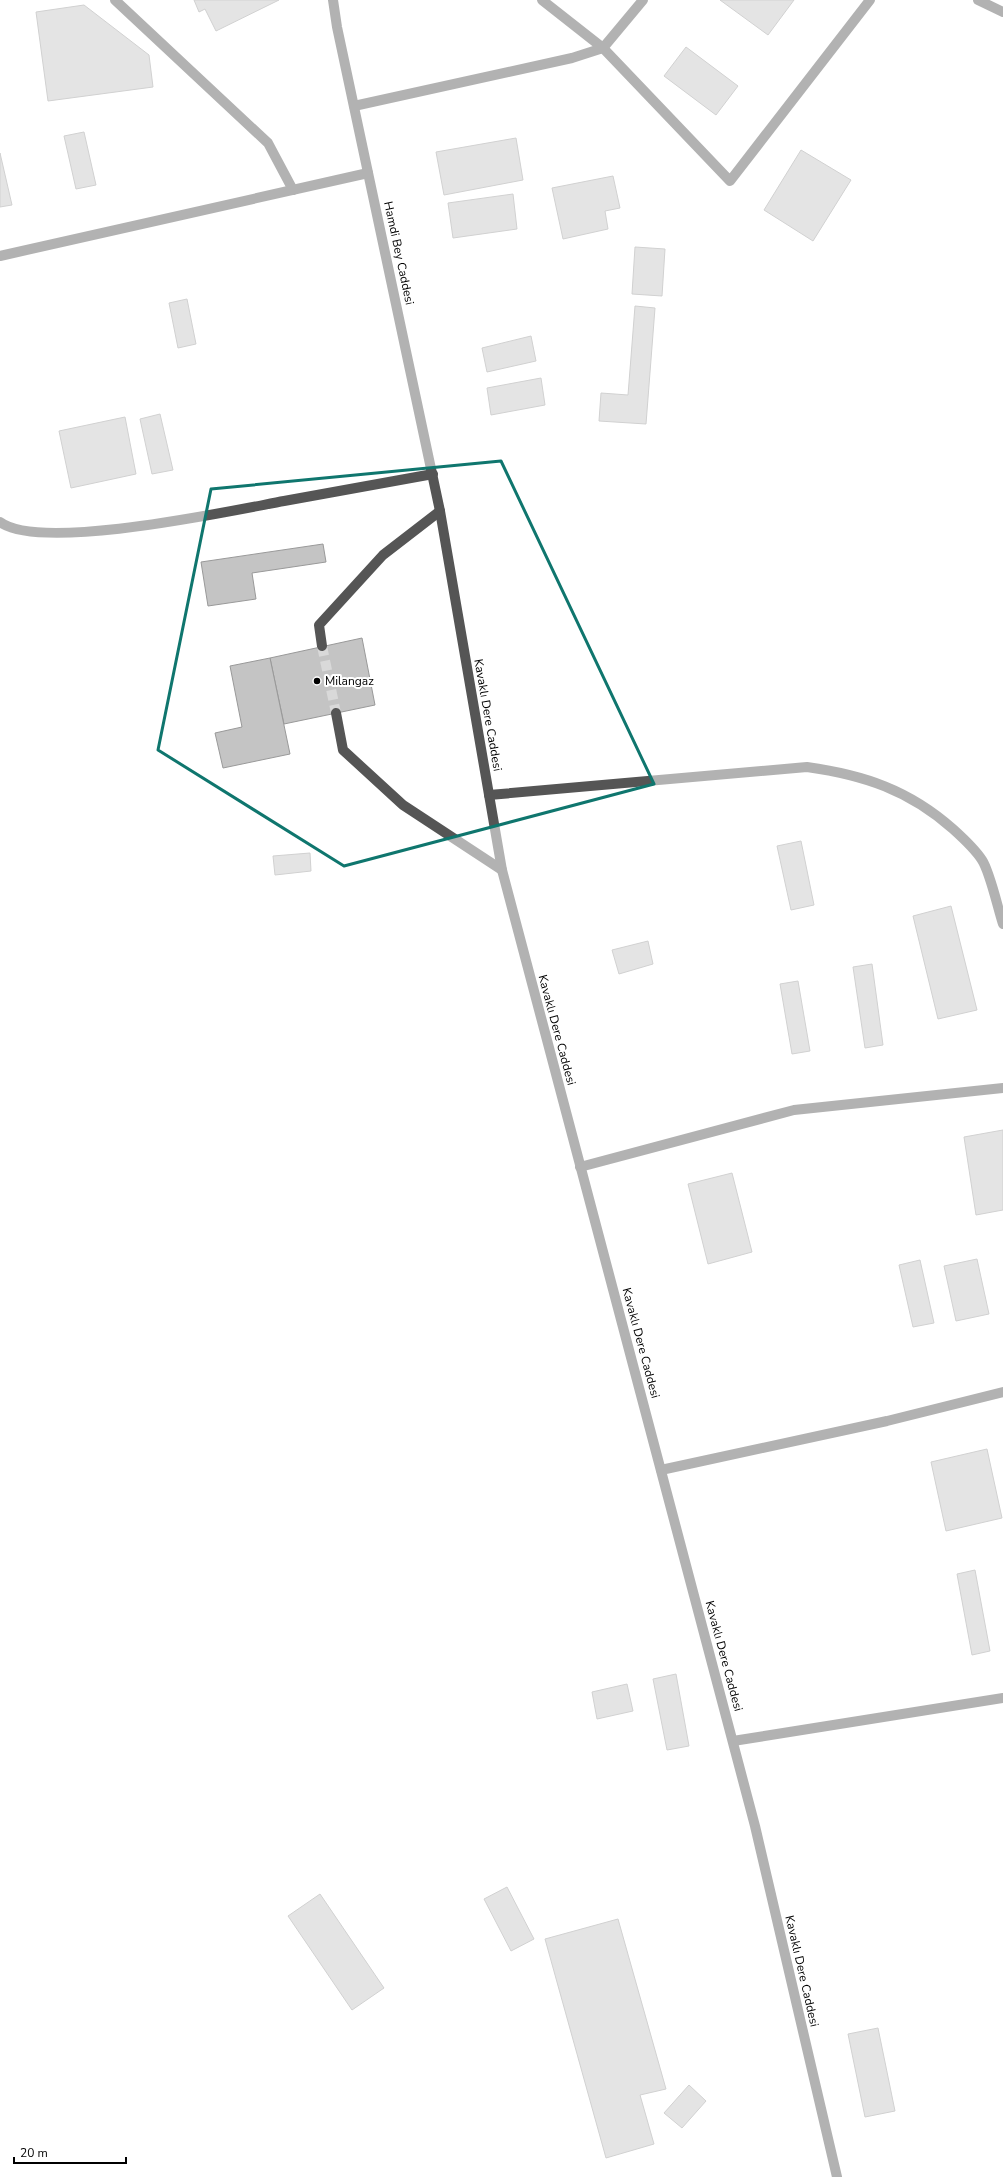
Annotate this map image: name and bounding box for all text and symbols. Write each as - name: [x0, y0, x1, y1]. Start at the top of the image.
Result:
- street label: Hamdi Bey Caddesi: [380, 200, 418, 306]
- street label: Kavaklı Dere Caddesi: [470, 658, 506, 772]
- place label: Milangaz: [325, 673, 374, 689]
- marker: Milangaz: [312, 676, 322, 686]
- street label: Kavaklı Dere Caddesi: [535, 973, 579, 1087]
- street label: Kavaklı Dere Caddesi: [619, 1286, 663, 1400]
- street label: Kavaklı Dere Caddesi: [702, 1599, 746, 1713]
- street label: Kavaklı Dere Caddesi: [781, 1914, 823, 2028]
- scale bar: [14, 2139, 126, 2165]
- text: 20 m: [20, 2145, 48, 2161]

